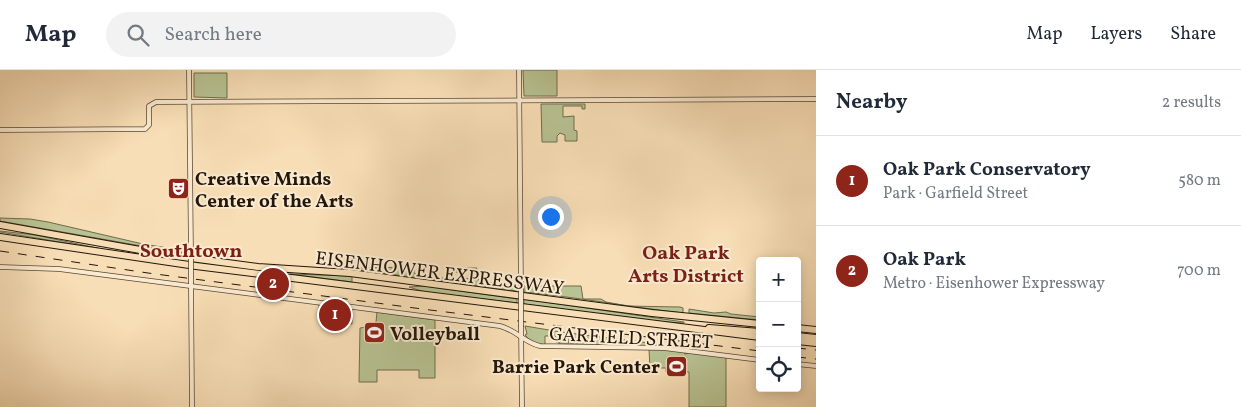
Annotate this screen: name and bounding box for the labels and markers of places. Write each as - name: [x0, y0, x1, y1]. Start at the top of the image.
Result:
- place label: Creative Minds Center of the Arts: [195, 167, 354, 215]
- theatre icon: Creative Minds Center of the Arts: [167, 177, 191, 201]
- pin: 2: [257, 265, 289, 303]
- pin: 1: [319, 296, 351, 334]
- sports icon: Volleyball: [362, 321, 386, 345]
- place label: Volleyball: [390, 322, 480, 348]
- sports icon: Barrie Park Center: [664, 354, 688, 378]
- place label: Barrie Park Center: [492, 355, 660, 381]

